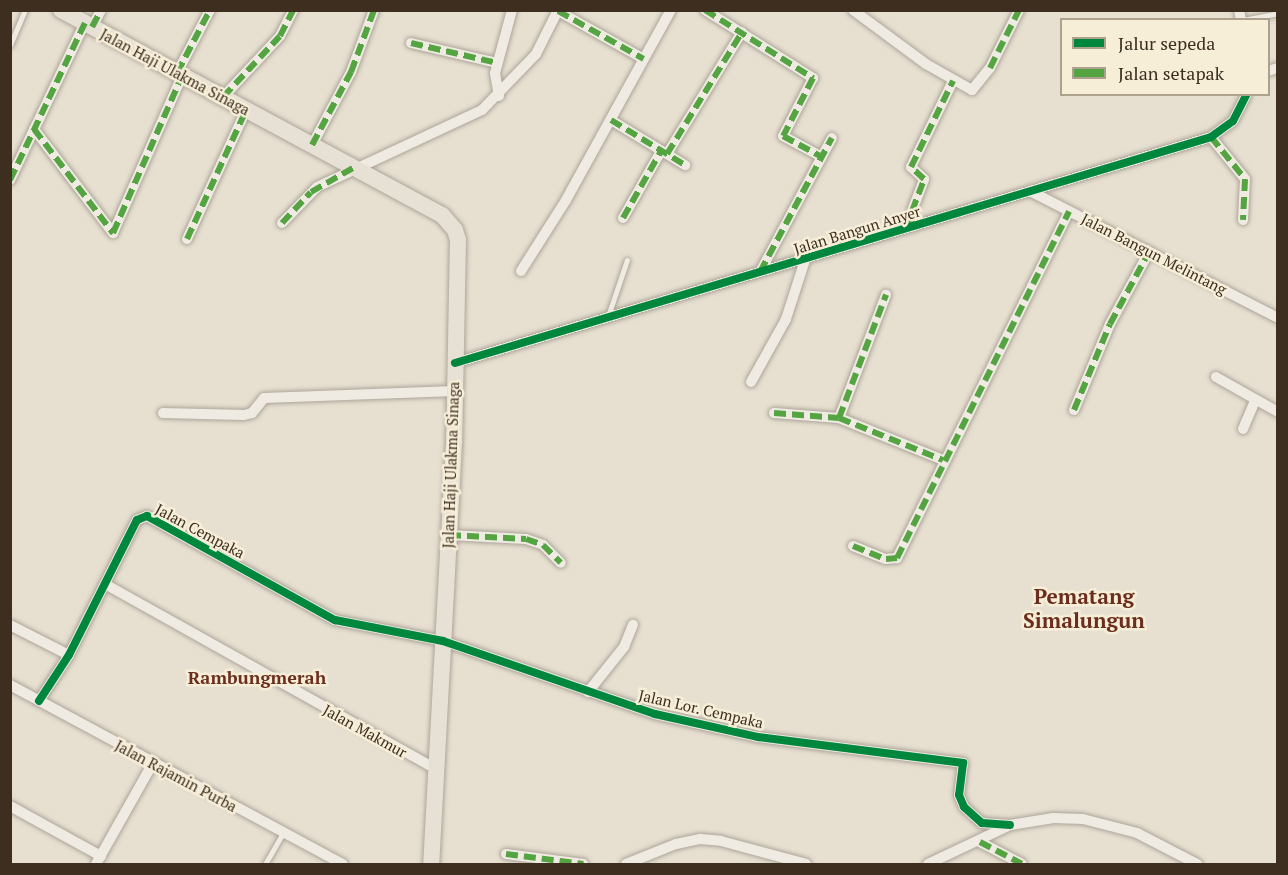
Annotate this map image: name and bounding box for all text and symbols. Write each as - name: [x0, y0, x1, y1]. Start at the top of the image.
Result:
- legend: [1060, 18, 1270, 96]
- street label: Jalan Haji Ulakma Sinaga: [97, 25, 253, 119]
- text: Jalur sepeda: [1118, 31, 1215, 55]
- text: Jalan setapak: [1118, 61, 1224, 85]
- street label: Jalan Bangun Anyer: [791, 202, 923, 258]
- street label: Jalan Bangun Melintang: [1078, 210, 1230, 298]
- street label: Jalan Haji Ulakma Sinaga: [439, 381, 463, 549]
- street label: Jalan Cempaka: [152, 500, 248, 562]
- district label: Pematang Simalungun: [1023, 583, 1145, 633]
- district label: Rambungmerah: [188, 666, 326, 688]
- street label: Jalan Lor. Cempaka: [637, 686, 765, 732]
- street label: Jalan Makmur: [320, 701, 410, 761]
- street label: Jalan Rajamin Purba: [112, 736, 240, 816]

